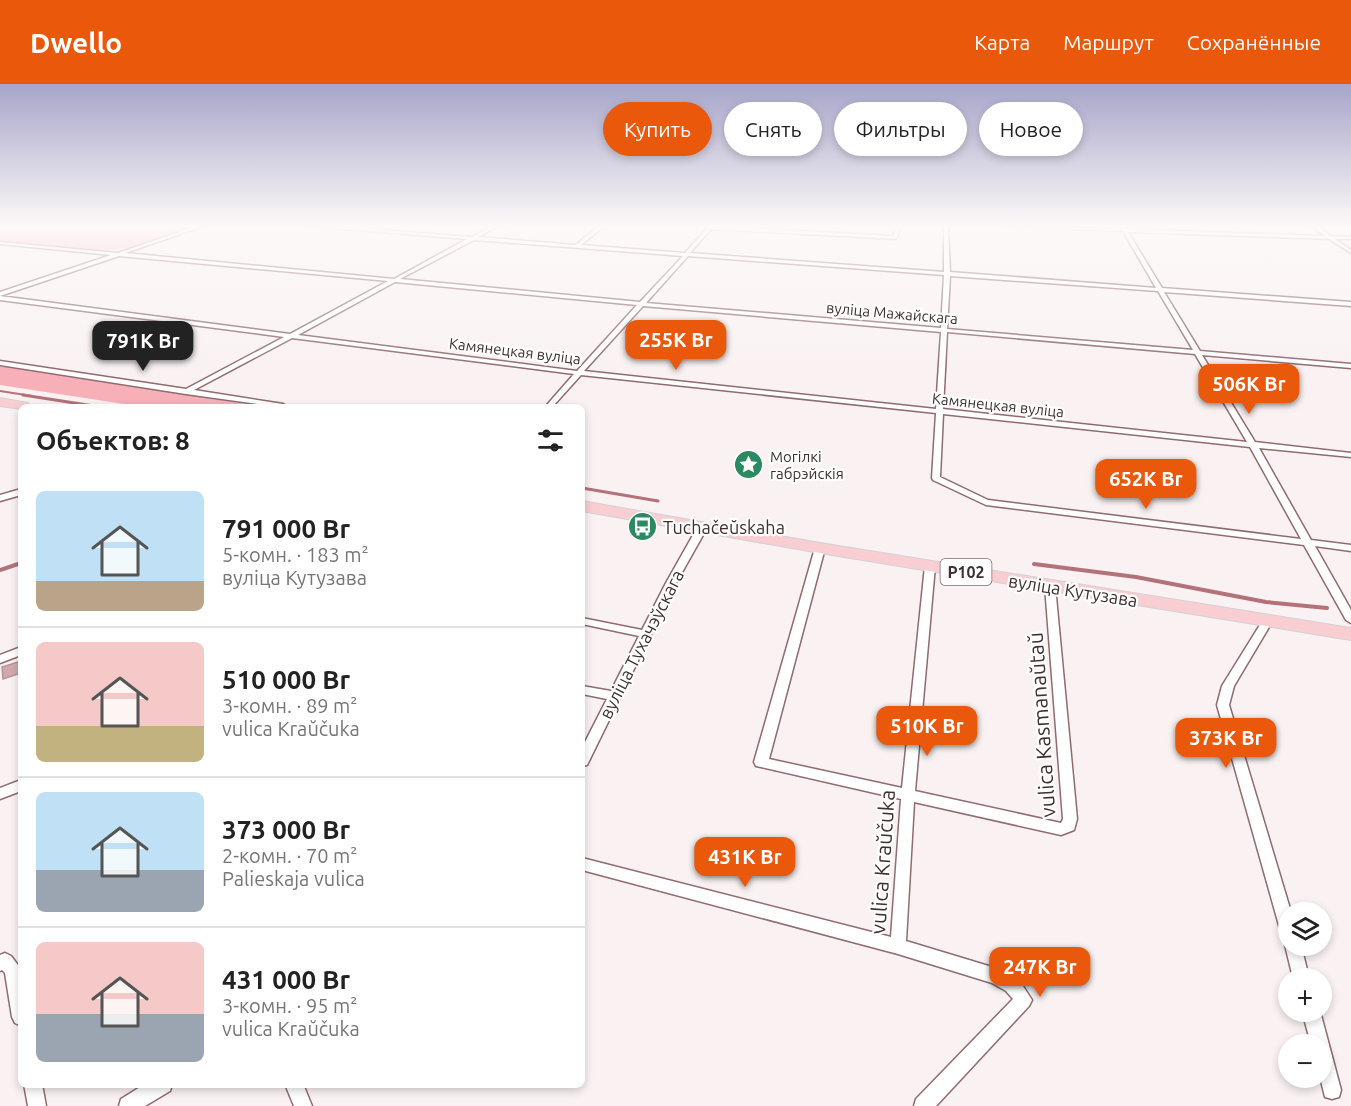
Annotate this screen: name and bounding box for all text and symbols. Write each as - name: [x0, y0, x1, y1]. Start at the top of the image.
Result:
- text: Dwello: [30, 27, 122, 58]
- text: Карта: [974, 30, 1030, 54]
- text: Маршрут: [1063, 30, 1154, 54]
- text: Сохранённые: [1187, 30, 1321, 54]
- chip: Купить: [603, 102, 712, 156]
- chip: Снять: [724, 102, 822, 156]
- chip: Фильтры: [834, 102, 967, 156]
- chip: Новое: [979, 102, 1083, 156]
- street label: вуліца Мажайскага: [825, 299, 959, 327]
- pin: 255K Br: [621, 320, 731, 371]
- pin: 791K Br: [88, 321, 198, 372]
- text: 255K Br: [639, 328, 713, 351]
- text: 791K Br: [106, 329, 180, 352]
- street label: Камянецкая вуліца: [448, 334, 582, 368]
- pin: 506K Br: [1194, 364, 1304, 415]
- text: 506K Br: [1212, 372, 1286, 395]
- street label: Камянецкая вуліца: [931, 390, 1065, 420]
- icon: filters: [534, 424, 567, 457]
- text: Объектов: 8: [36, 426, 190, 455]
- place label: Могілкі габрэйскія: [770, 448, 844, 482]
- place icon: Могілкі габрэйскія: [733, 449, 765, 481]
- pin: 652K Br: [1091, 459, 1201, 510]
- text: 652K Br: [1109, 467, 1183, 490]
- bus stop icon: Tuchačeŭskaha: [626, 511, 658, 543]
- text: 791 000 Br: [222, 514, 350, 543]
- icon: home: [84, 515, 156, 587]
- place label: Tuchačeŭskaha: [663, 517, 785, 537]
- text: 5-комн. · 183 m²: [222, 543, 369, 566]
- road number: Р102: [940, 559, 992, 585]
- text: вуліца Кутузава: [222, 566, 367, 589]
- street label: вуліца Тухачэўскага: [595, 566, 687, 722]
- street label: вуліца Кутузава: [1007, 570, 1139, 610]
- street label: vulica Kasmanaŭtaŭ: [1023, 632, 1059, 818]
- text: 510 000 Br: [222, 665, 350, 694]
- icon: home: [84, 666, 156, 738]
- text: 3-комн. · 89 m²: [222, 694, 357, 717]
- pin: 510K Br: [872, 706, 982, 757]
- text: 510K Br: [890, 714, 964, 737]
- text: vulica Kraŭčuka: [222, 717, 360, 740]
- pin: 373K Br: [1171, 718, 1281, 769]
- text: 373K Br: [1189, 726, 1263, 749]
- street label: vulica Kraŭčuka: [865, 789, 899, 935]
- text: 373 000 Br: [222, 815, 350, 844]
- icon: home: [84, 816, 156, 888]
- pin: 431K Br: [690, 837, 800, 888]
- text: 2-комн. · 70 m²: [222, 844, 357, 867]
- text: 431K Br: [708, 845, 782, 868]
- text: Palieskaja vulica: [222, 867, 365, 890]
- map controls: [1278, 902, 1332, 1088]
- button: layers: [1278, 902, 1332, 956]
- pin: 247K Br: [985, 947, 1095, 998]
- text: 247K Br: [1003, 955, 1077, 978]
- text: 431 000 Br: [222, 965, 350, 994]
- icon: home: [84, 966, 156, 1038]
- button: +: [1278, 968, 1332, 1022]
- text: 3-комн. · 95 m²: [222, 994, 357, 1017]
- text: vulica Kraŭčuka: [222, 1017, 360, 1040]
- button: −: [1278, 1034, 1332, 1088]

